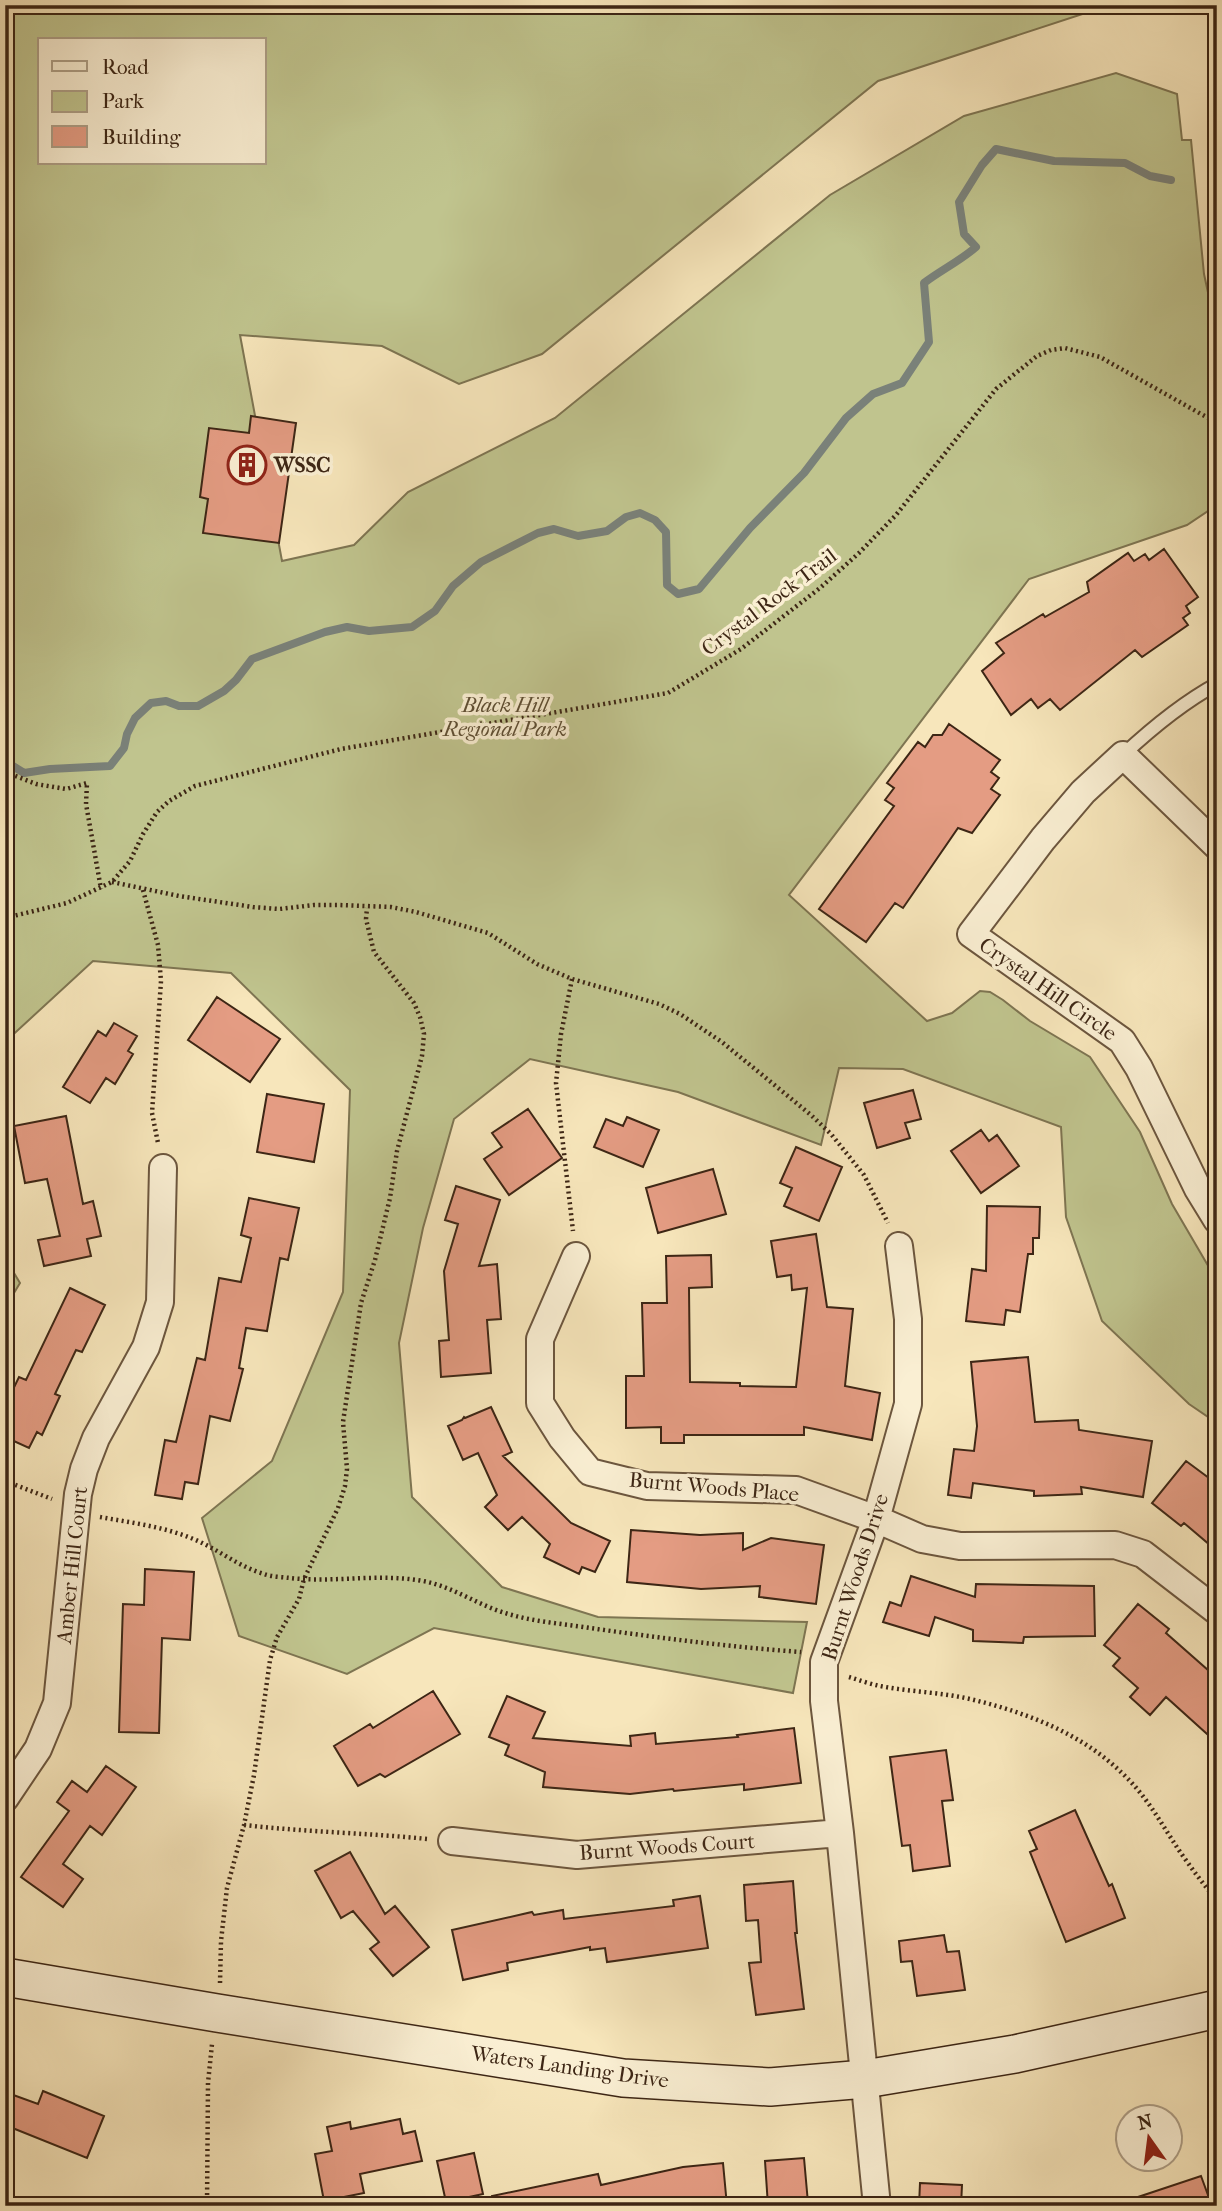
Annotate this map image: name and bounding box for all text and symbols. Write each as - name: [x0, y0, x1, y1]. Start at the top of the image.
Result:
- legend: [38, 38, 266, 164]
- text: Road: [102, 55, 149, 79]
- text: Park: [102, 89, 144, 113]
- text: Building: [102, 125, 181, 149]
- building icon: WSSC: [226, 444, 268, 486]
- place label: WSSC: [273, 453, 330, 477]
- street label: Crystal Rock Trail: [697, 543, 841, 661]
- park label: Black Hill Regional Park: [441, 693, 567, 741]
- street label: Crystal Hill Circle: [975, 933, 1121, 1045]
- street label: Burnt Woods Place: [628, 1468, 800, 1506]
- street label: Amber Hill Court: [52, 1485, 92, 1646]
- street label: Burnt Woods Drive: [817, 1491, 893, 1663]
- street label: Burnt Woods Court: [579, 1829, 756, 1865]
- street label: Waters Landing Drive: [469, 2041, 670, 2093]
- north arrow: [1114, 2102, 1184, 2172]
- text: N: [1135, 2110, 1155, 2135]

